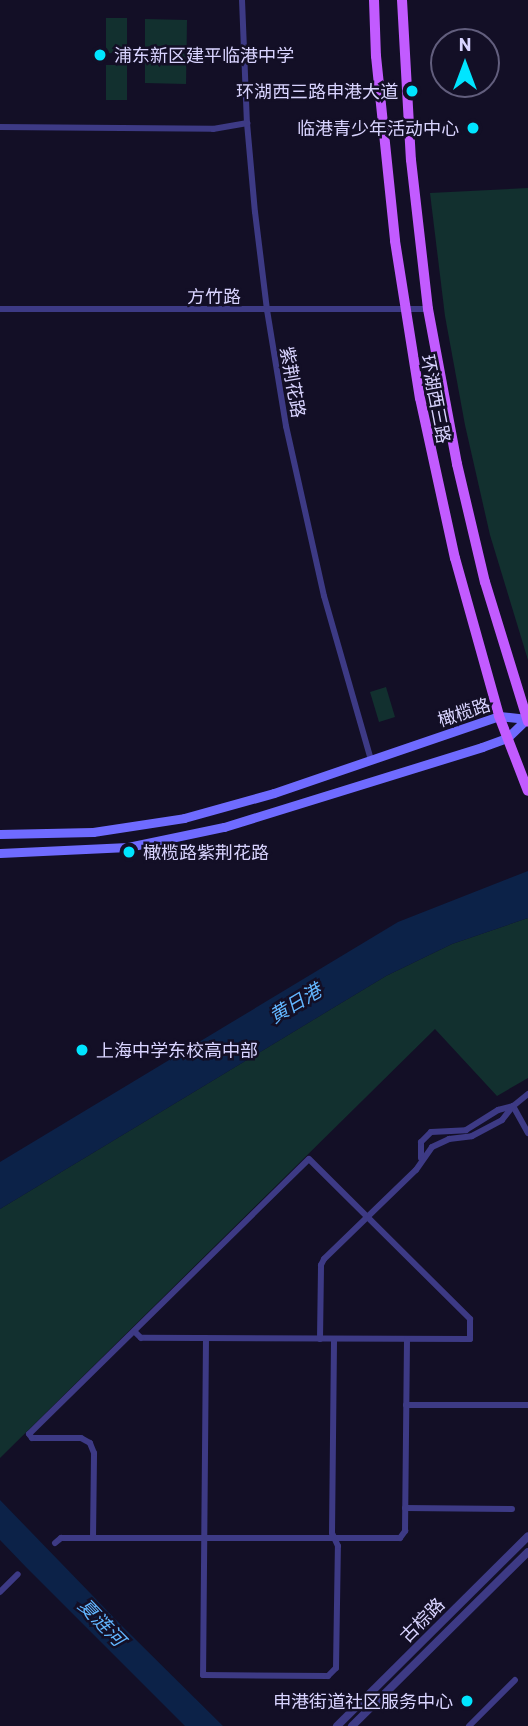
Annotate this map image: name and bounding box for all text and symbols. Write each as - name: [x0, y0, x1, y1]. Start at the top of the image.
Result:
- north arrow: [430, 28, 500, 98]
- text: N: [459, 32, 471, 55]
- place label: 浦东新区建平临港中学: [114, 44, 294, 66]
- marker: 浦东新区建平临港中学: [92, 47, 108, 63]
- place label: 环湖西三路申港大道: [236, 80, 398, 102]
- marker: 环湖西三路申港大道: [404, 83, 420, 99]
- place label: 临港青少年活动中心: [297, 117, 459, 139]
- marker: 临港青少年活动中心: [465, 120, 481, 136]
- street label: 方竹路: [187, 285, 241, 307]
- street label: 紫荆花路: [276, 345, 310, 419]
- street label: 环湖西三路: [417, 353, 455, 445]
- street label: 橄榄路: [435, 693, 493, 731]
- place label: 橄榄路紫荆花路: [143, 841, 269, 863]
- marker: 橄榄路紫荆花路: [121, 844, 137, 860]
- water label: 黄日港: [265, 979, 325, 1027]
- place label: 上海中学东校高中部: [96, 1039, 258, 1061]
- marker: 上海中学东校高中部: [74, 1042, 90, 1058]
- street label: 古棕路: [395, 1593, 449, 1647]
- water label: 夏涟河: [74, 1594, 130, 1650]
- place label: 申港街道社区服务中心: [273, 1690, 453, 1712]
- marker: 申港街道社区服务中心: [459, 1693, 475, 1709]

